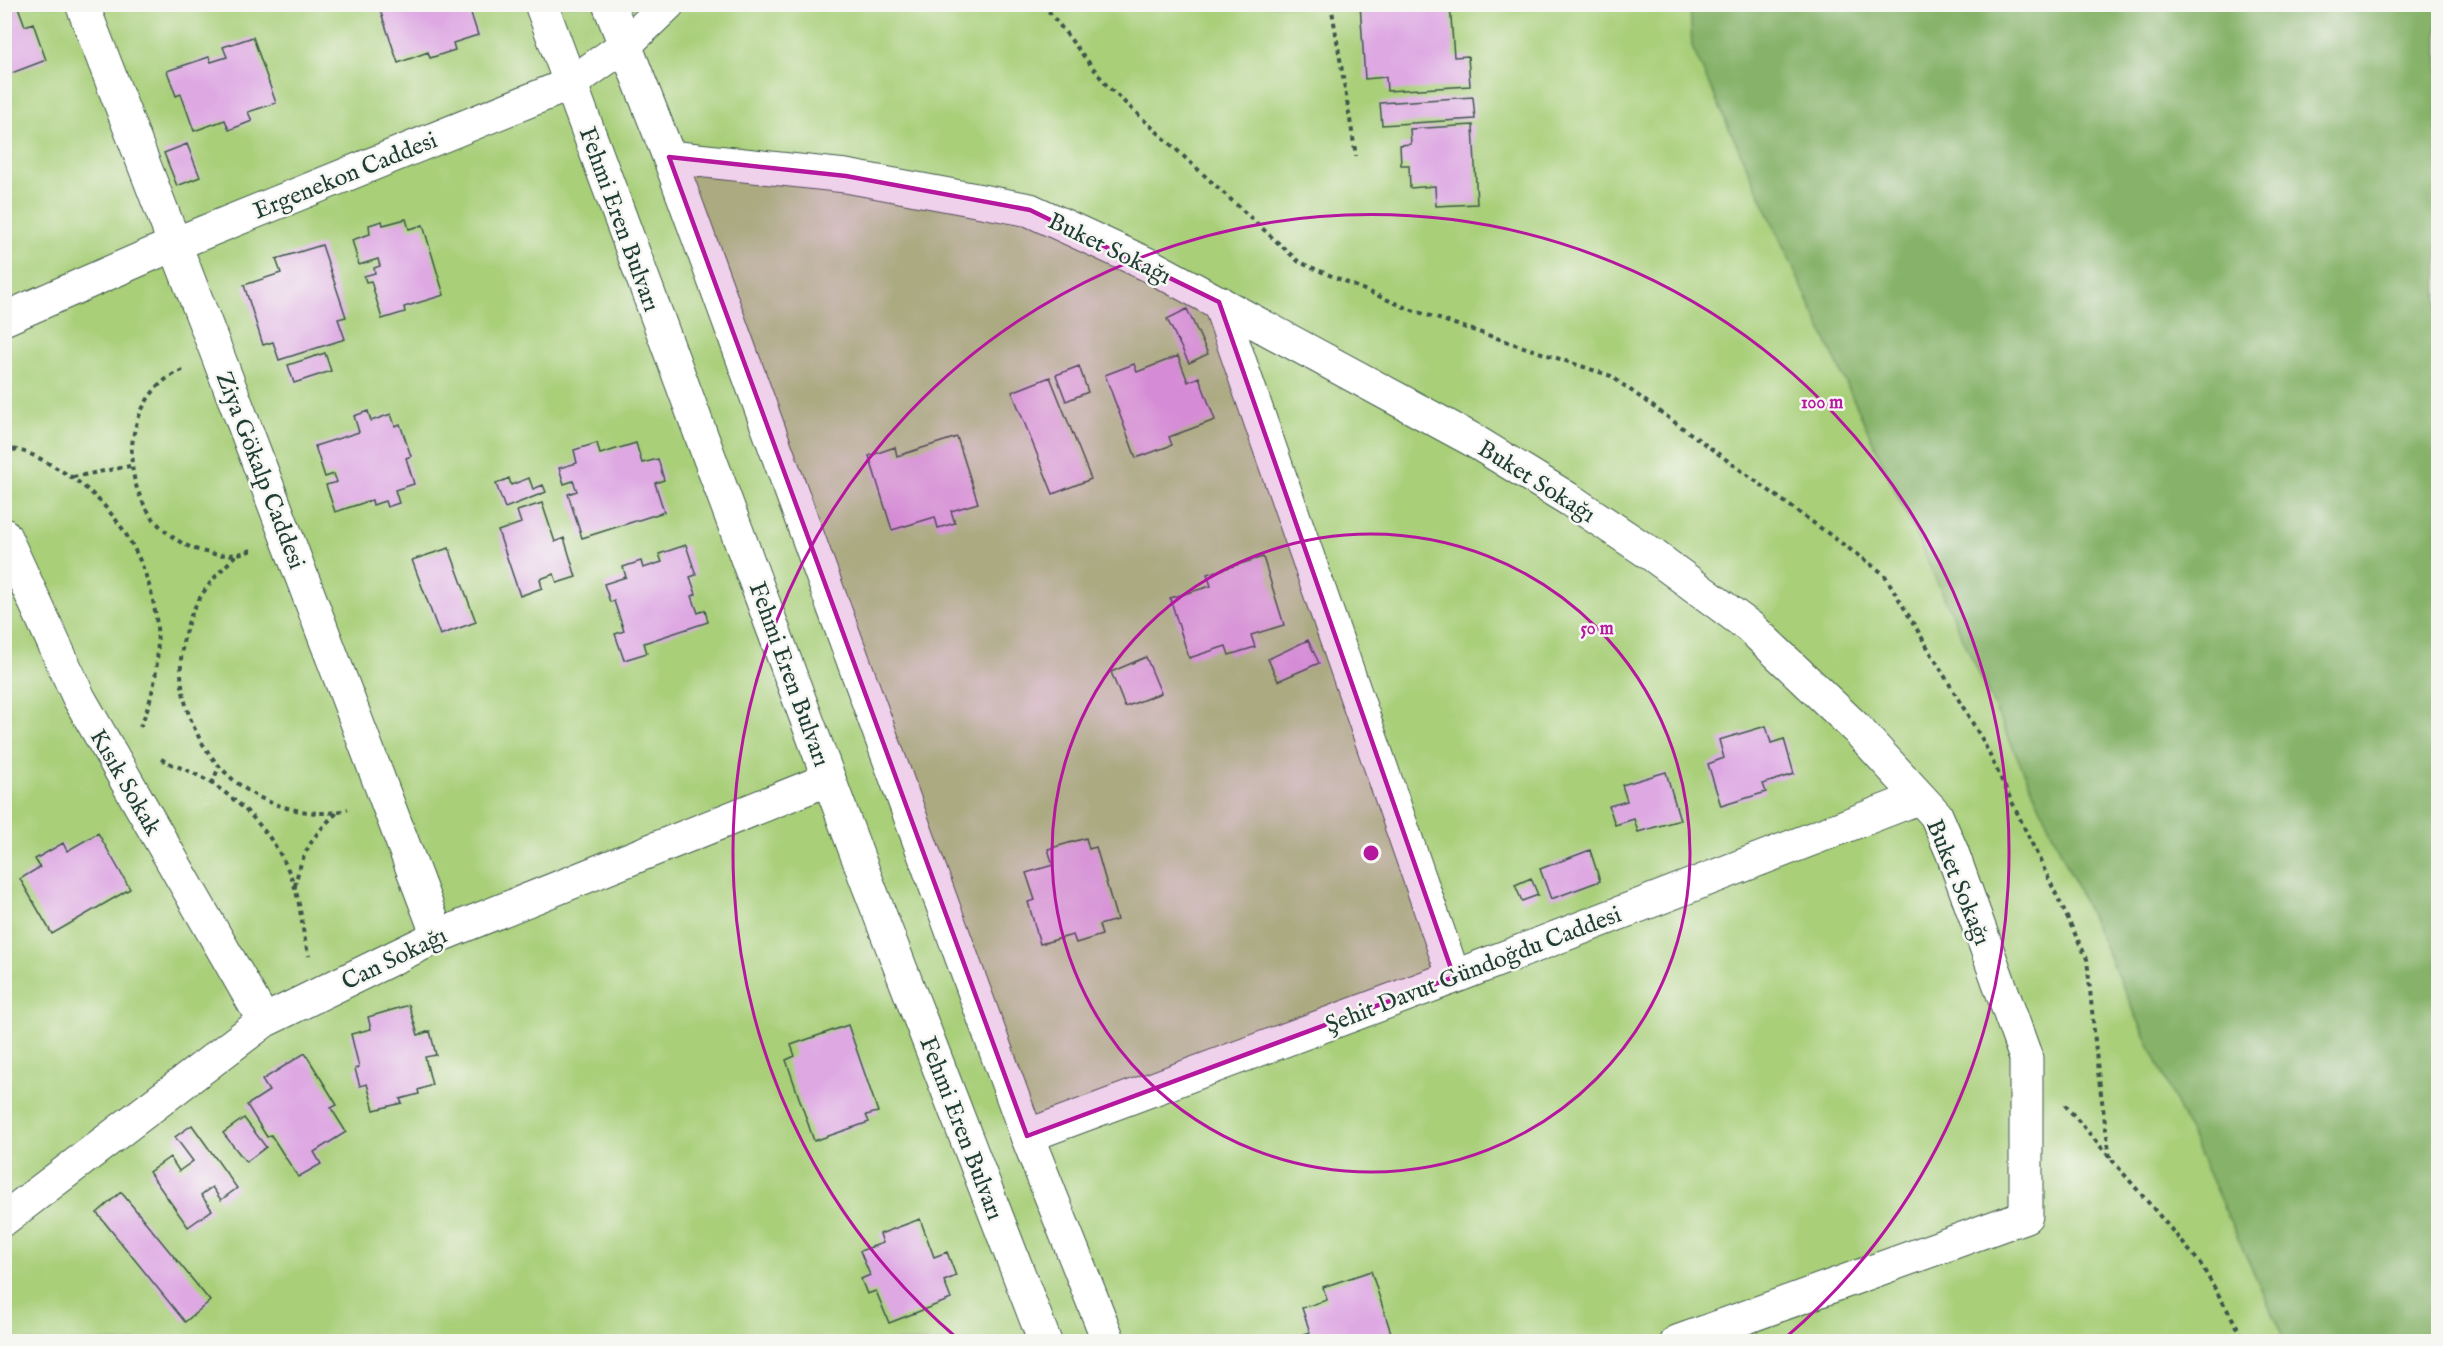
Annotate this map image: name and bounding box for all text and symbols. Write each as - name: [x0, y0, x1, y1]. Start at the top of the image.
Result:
- street label: Fehmi Eren Bulvarı: [571, 123, 666, 316]
- street label: Ergenekon Caddesi: [249, 125, 442, 227]
- street label: Buket Sokağı: [1043, 206, 1176, 292]
- street label: Ziya Gökalp Caddesi: [208, 367, 312, 574]
- text: 100 m: [1801, 392, 1843, 415]
- street label: Buket Sokağı: [1471, 434, 1601, 531]
- street label: Fehmi Eren Bulvarı: [741, 578, 836, 771]
- text: 50 m: [1580, 618, 1614, 641]
- street label: Kısık Sokak: [82, 724, 168, 842]
- street label: Buket Sokağı: [1918, 815, 1997, 950]
- centre of rings: [1361, 843, 1381, 863]
- street label: Şehit Davut Gündoğdu Caddesi: [1321, 900, 1626, 1041]
- street label: Can Sokağı: [337, 921, 452, 998]
- street label: Fehmi Eren Bulvarı: [911, 1032, 1010, 1225]

